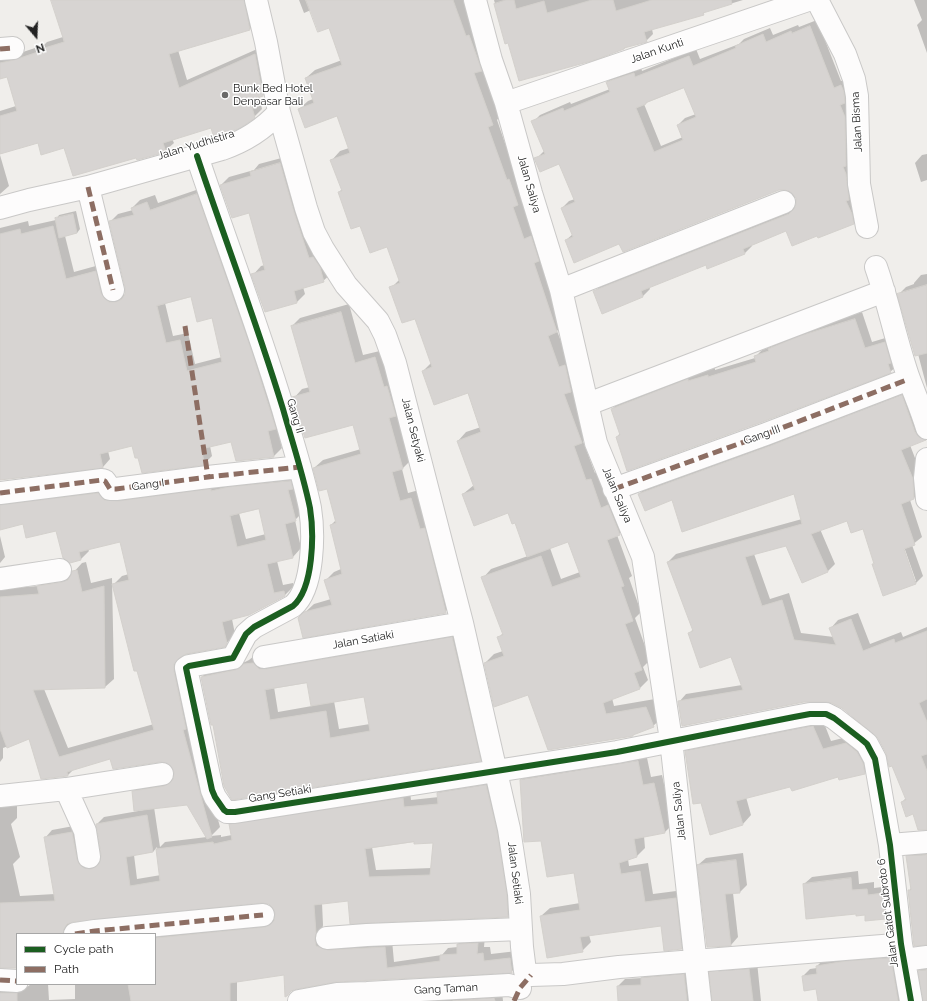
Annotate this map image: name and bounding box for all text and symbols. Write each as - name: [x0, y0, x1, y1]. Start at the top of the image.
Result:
- north arrow: [16, 16, 56, 56]
- street label: Jalan Kunti: [629, 36, 685, 66]
- text: N: [34, 40, 46, 55]
- place label: Bunk Bed Hotel Denpasar Bali: [233, 82, 313, 108]
- marker: Bunk Bed Hotel Denpasar Bali: [220, 90, 230, 100]
- street label: Jalan Bisma: [849, 91, 865, 153]
- street label: Jalan Yudhistira: [156, 127, 236, 163]
- street label: Jalan Saliya: [514, 154, 544, 214]
- street label: Jalan Setyaki: [399, 396, 427, 464]
- street label: Gang II: [284, 397, 306, 435]
- street label: Gang III: [742, 422, 782, 448]
- street label: Jalan Saliya: [599, 465, 635, 525]
- street label: Gang I: [131, 476, 165, 494]
- street label: Jalan Satiaki: [331, 628, 395, 652]
- street label: Jalan Saliya: [669, 781, 689, 841]
- street label: Gang Setiaki: [248, 783, 312, 805]
- street label: Jalan Setiaki: [505, 841, 525, 905]
- street label: Jalan Gatot Subroto 6: [875, 858, 901, 968]
- legend: [16, 933, 156, 985]
- text: Cycle path: [54, 942, 113, 956]
- text: Path: [54, 962, 79, 976]
- street label: Gang Taman: [414, 981, 478, 997]

